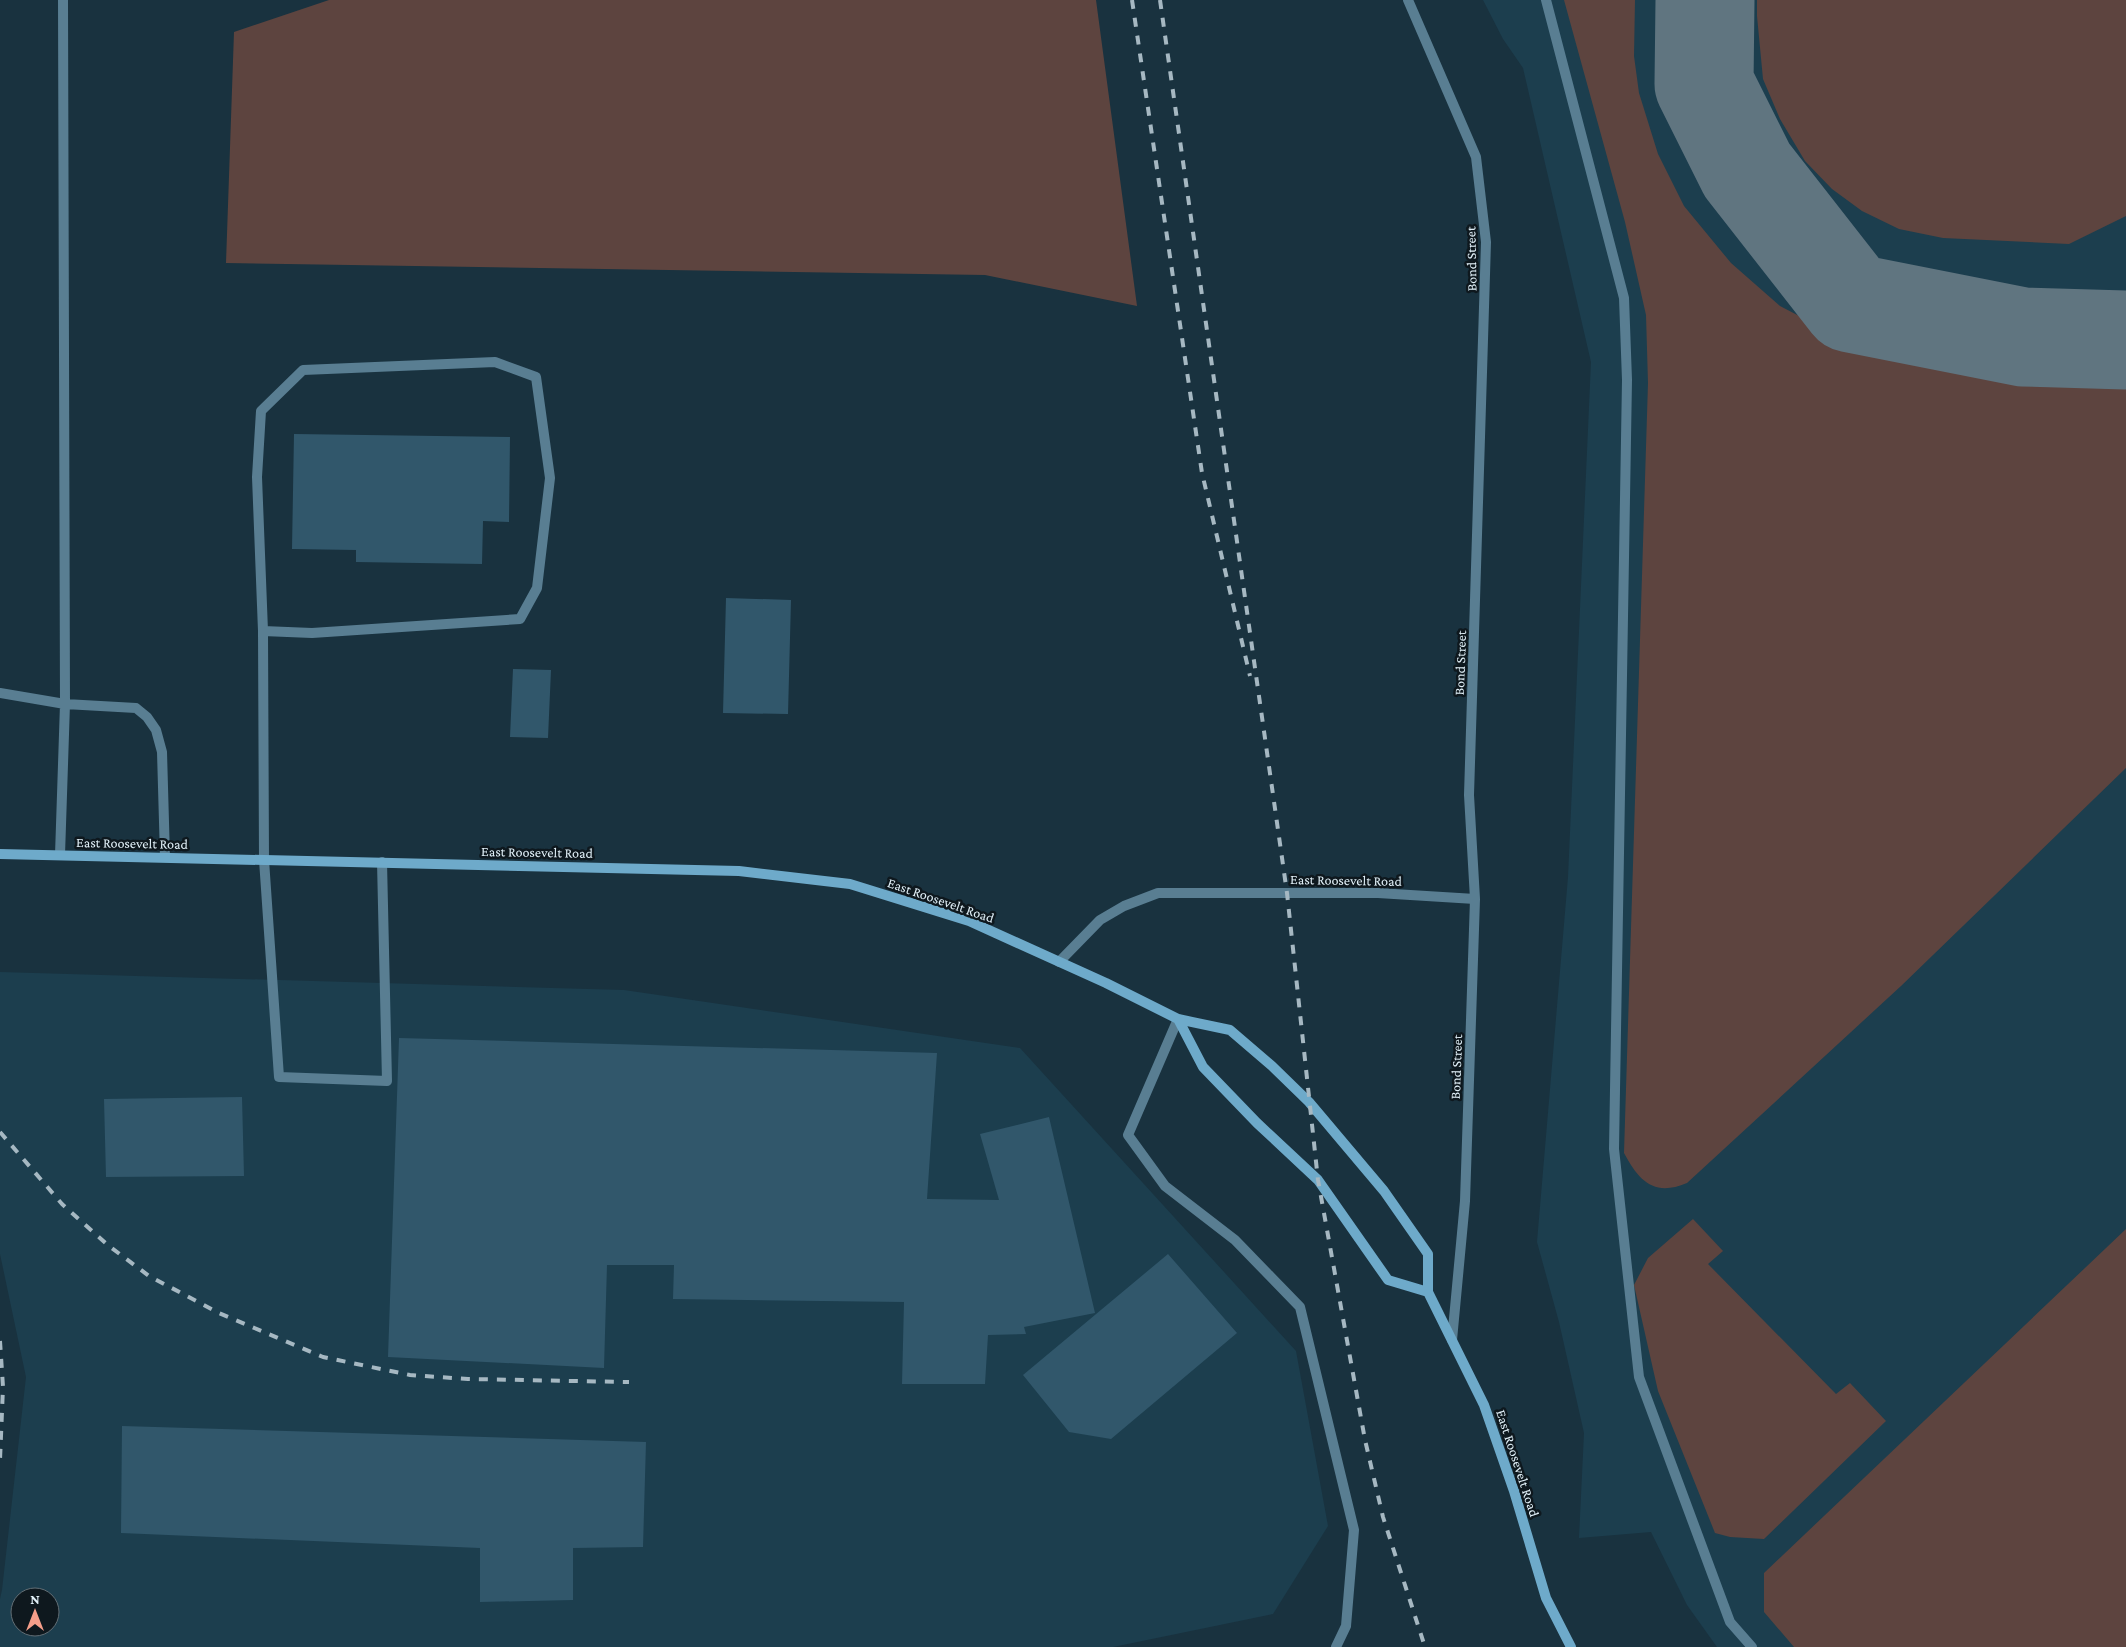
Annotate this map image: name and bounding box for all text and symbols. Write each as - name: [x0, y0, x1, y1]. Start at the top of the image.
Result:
- street label: Bond Street: [1462, 226, 1480, 292]
- street label: Bond Street: [1451, 630, 1469, 696]
- street label: East Roosevelt Road: [76, 834, 189, 852]
- street label: East Roosevelt Road: [481, 843, 594, 861]
- street label: East Roosevelt Road: [1290, 871, 1403, 889]
- street label: East Roosevelt Road: [886, 874, 997, 926]
- street label: Bond Street: [1447, 1034, 1465, 1100]
- street label: East Roosevelt Road: [1493, 1407, 1543, 1519]
- north arrow: [10, 1587, 60, 1637]
- text: N: [30, 1591, 40, 1607]

